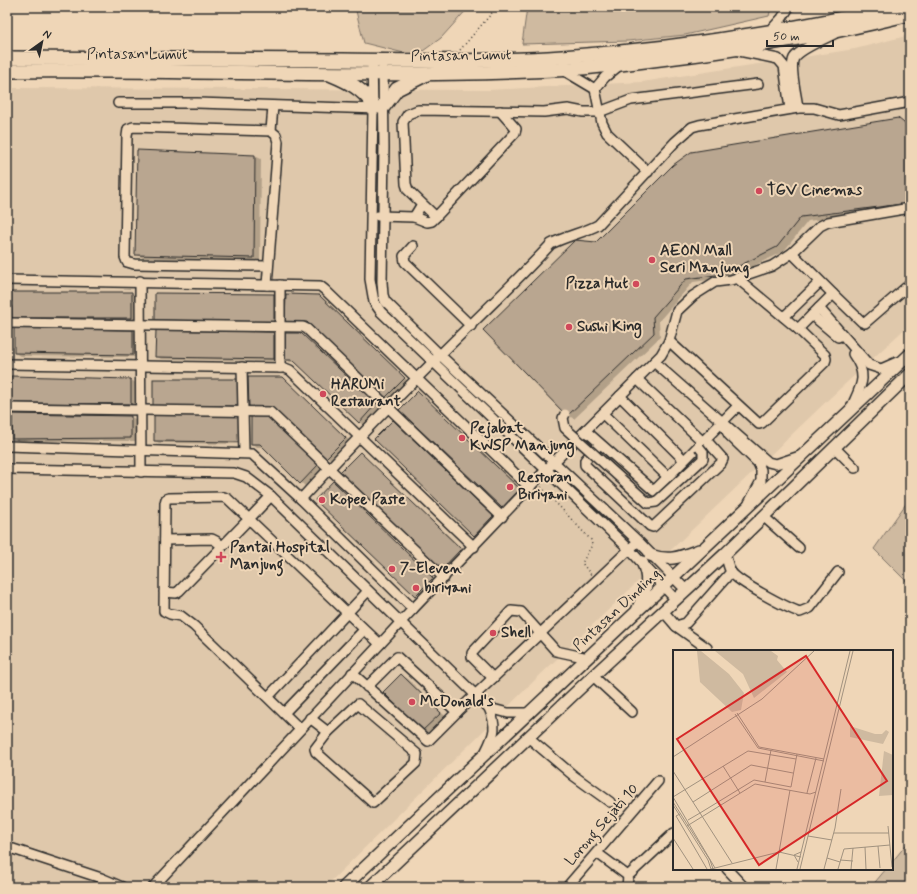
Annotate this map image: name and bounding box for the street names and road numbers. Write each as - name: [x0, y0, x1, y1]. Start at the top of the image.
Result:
- street label: Pintasan Lumut: [87, 45, 188, 65]
- street label: Pintasan Lumut: [410, 45, 512, 67]
- street label: Pintasan Dinding: [569, 564, 665, 656]
- street label: Lorong Sejati 10: [561, 780, 644, 871]

